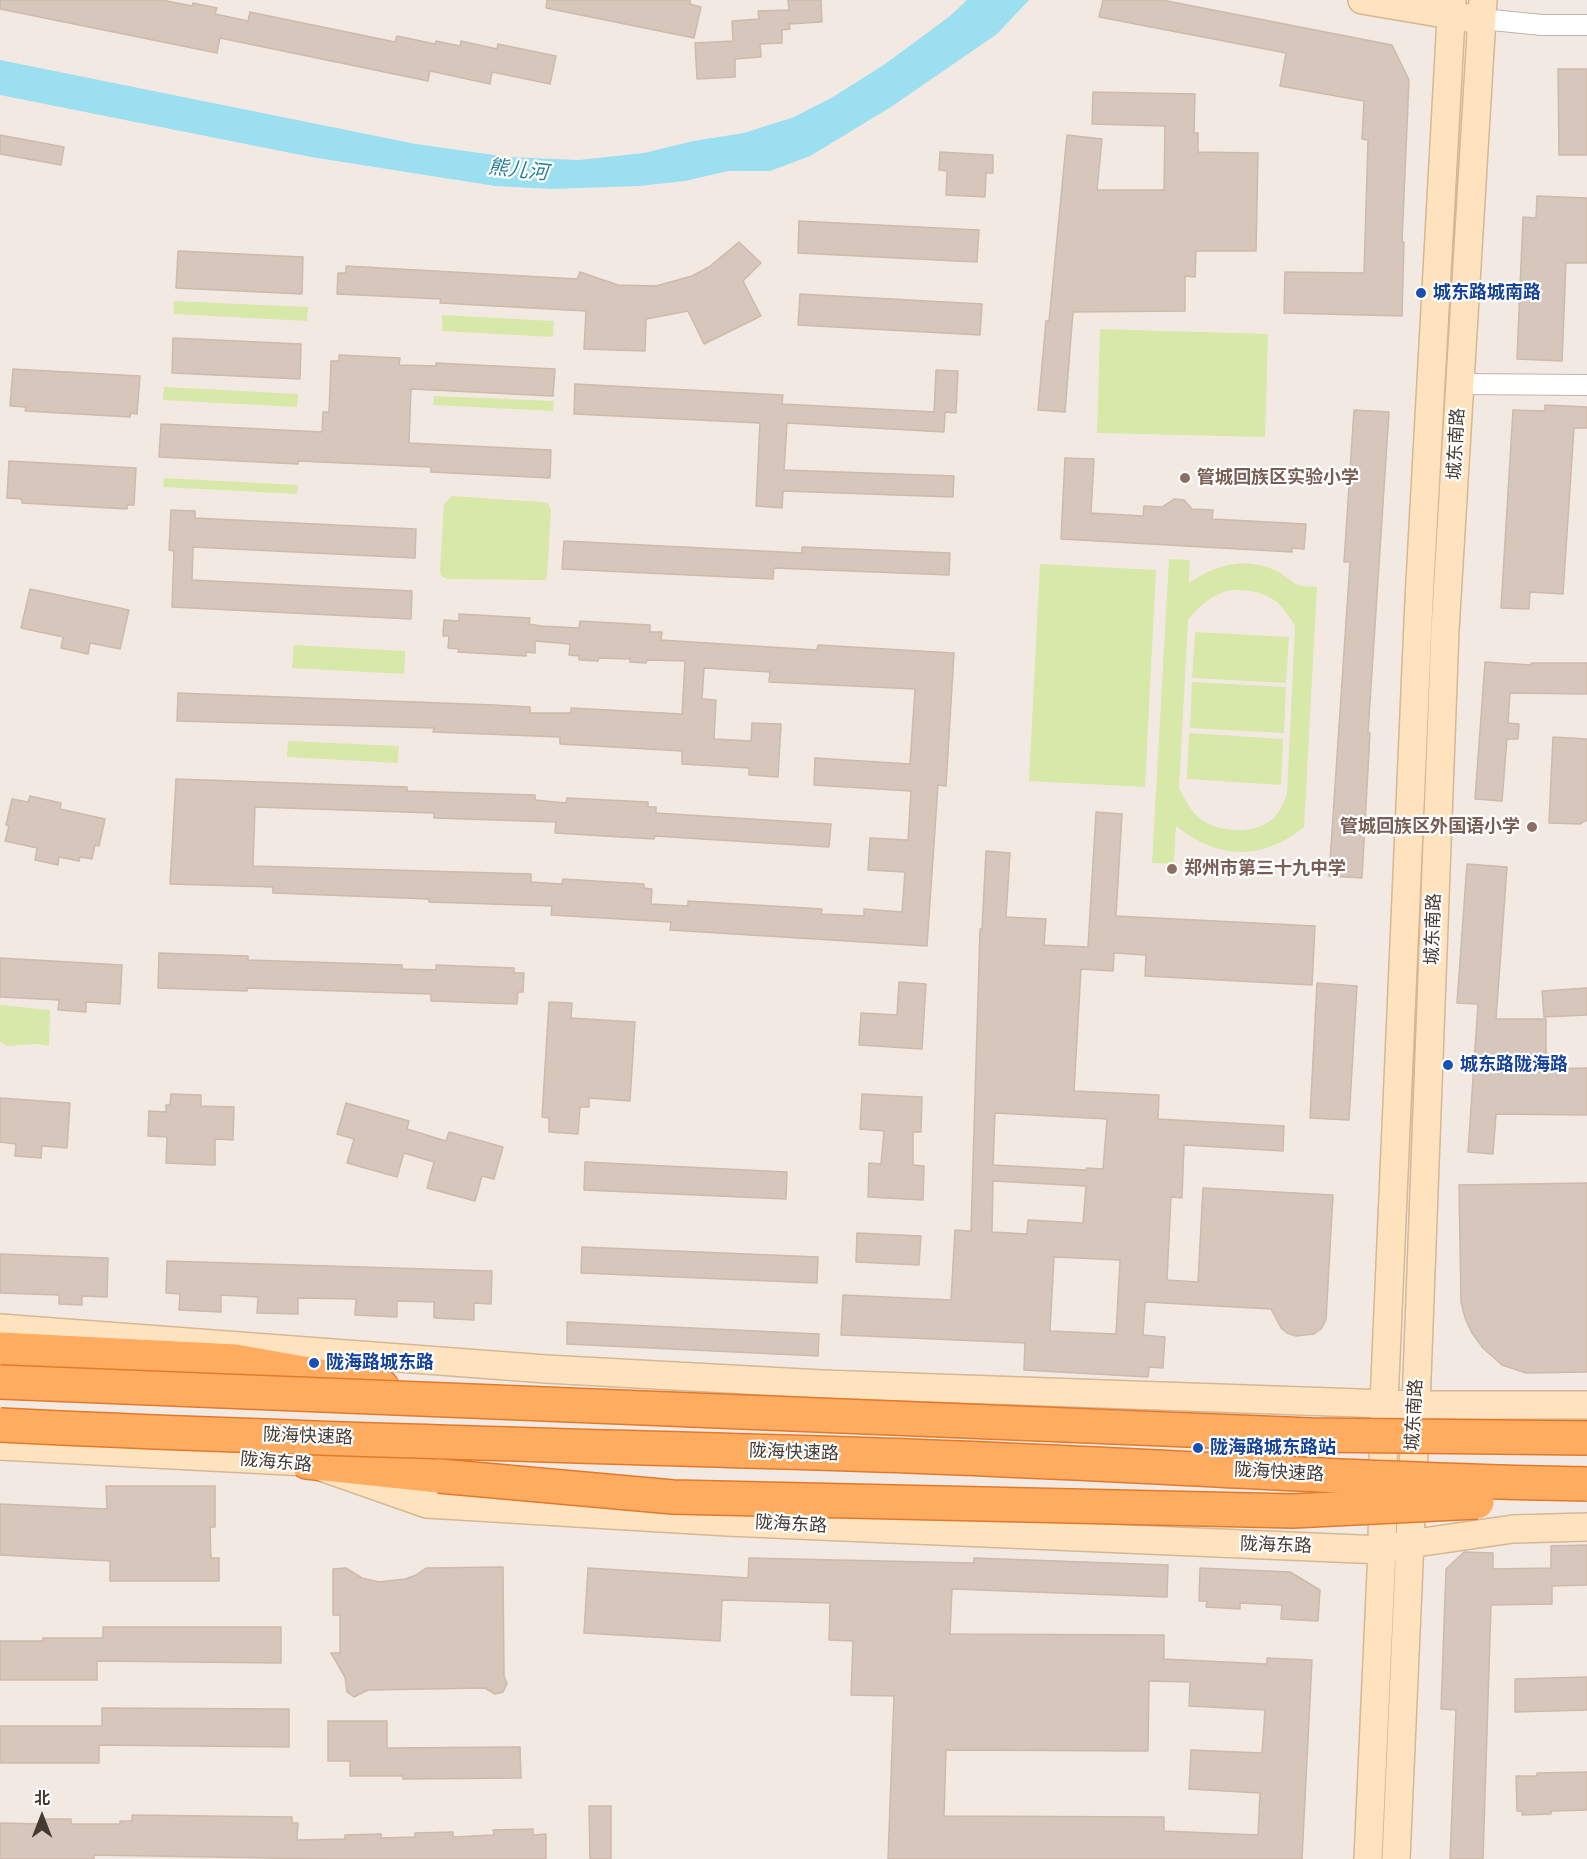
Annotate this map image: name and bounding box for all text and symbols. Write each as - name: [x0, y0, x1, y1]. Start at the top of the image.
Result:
- water label: 熊儿河: [487, 156, 549, 186]
- place label: 城东路城南路: [1433, 282, 1541, 304]
- marker: 城东路城南路: [1414, 286, 1428, 300]
- street label: 城东南路: [1444, 407, 1470, 481]
- place label: 管城回族区实验小学: [1197, 467, 1359, 489]
- marker: 管城回族区实验小学: [1178, 471, 1192, 485]
- place label: 管城回族区外国语小学: [1340, 816, 1520, 838]
- marker: 管城回族区外国语小学: [1525, 820, 1539, 834]
- place label: 郑州市第三十九中学: [1184, 858, 1346, 880]
- marker: 郑州市第三十九中学: [1165, 862, 1179, 876]
- street label: 城东南路: [1422, 893, 1446, 965]
- place label: 城东路陇海路: [1460, 1054, 1568, 1076]
- marker: 城东路陇海路: [1441, 1058, 1455, 1072]
- place label: 陇海路城东路: [326, 1352, 434, 1374]
- marker: 陇海路城东路: [307, 1356, 321, 1370]
- street label: 城东南路: [1402, 1378, 1428, 1452]
- street label: 陇海快速路: [263, 1425, 353, 1449]
- place label: 陇海路城东路站: [1210, 1437, 1336, 1459]
- street label: 陇海快速路: [749, 1441, 839, 1465]
- marker: 陇海路城东路站: [1191, 1441, 1205, 1455]
- street label: 陇海东路: [239, 1449, 313, 1477]
- street label: 陇海快速路: [1233, 1460, 1325, 1486]
- street label: 陇海东路: [754, 1512, 828, 1538]
- street label: 陇海东路: [1240, 1534, 1312, 1558]
- north arrow: [12, 1787, 72, 1847]
- text: 北: [34, 1788, 50, 1809]

